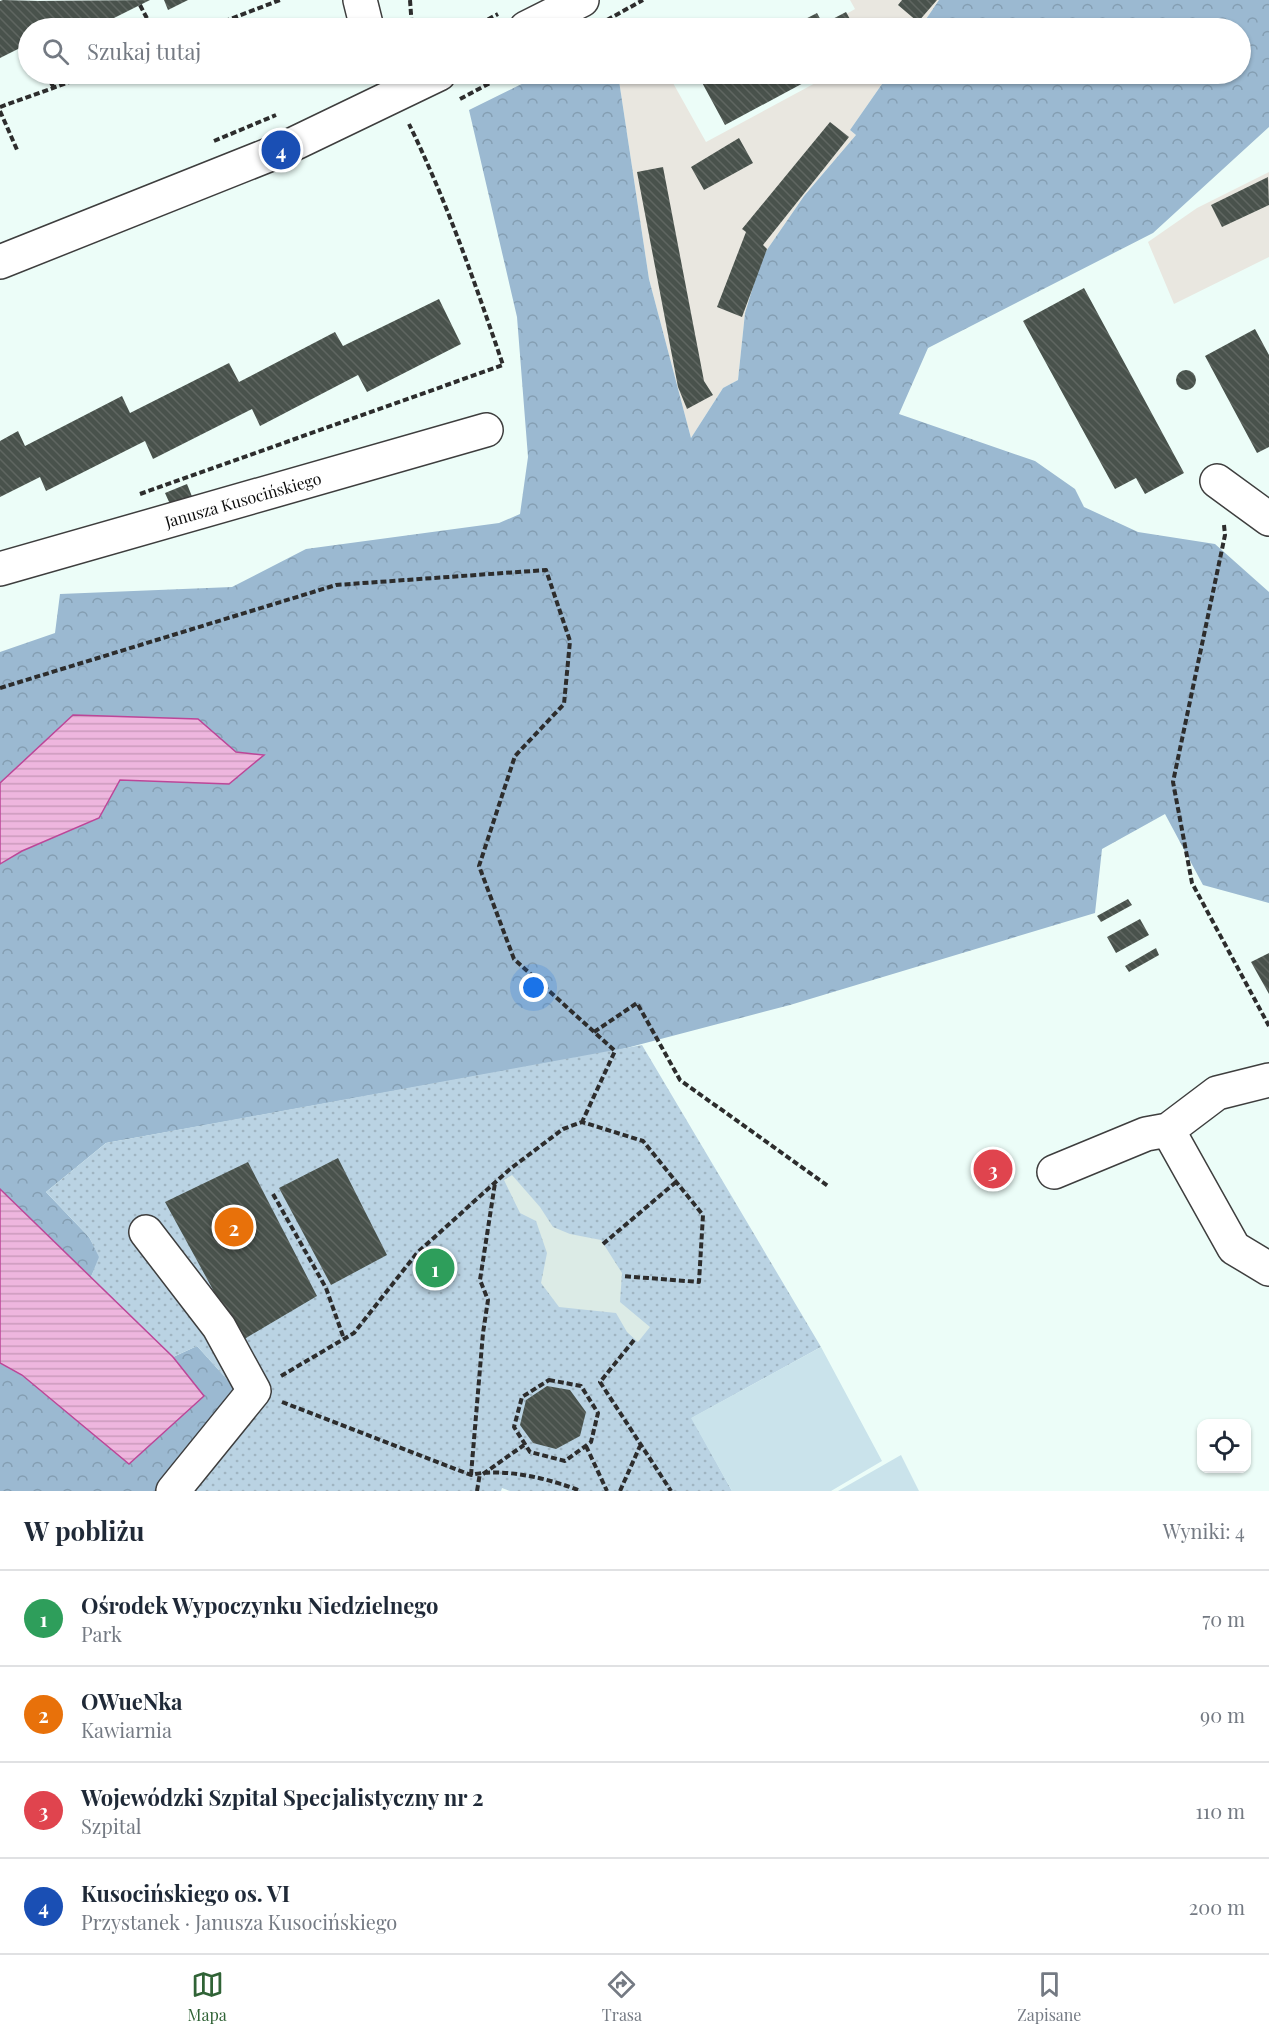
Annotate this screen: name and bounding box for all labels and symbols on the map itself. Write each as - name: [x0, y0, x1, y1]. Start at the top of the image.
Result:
- pin: 4: [262, 128, 300, 172]
- street label: Janusza Kusocińskiego: [161, 467, 324, 532]
- your location: [519, 973, 548, 1002]
- pin: 3: [974, 1146, 1012, 1192]
- pin: 2: [214, 1204, 254, 1250]
- pin: 1: [416, 1246, 454, 1290]

